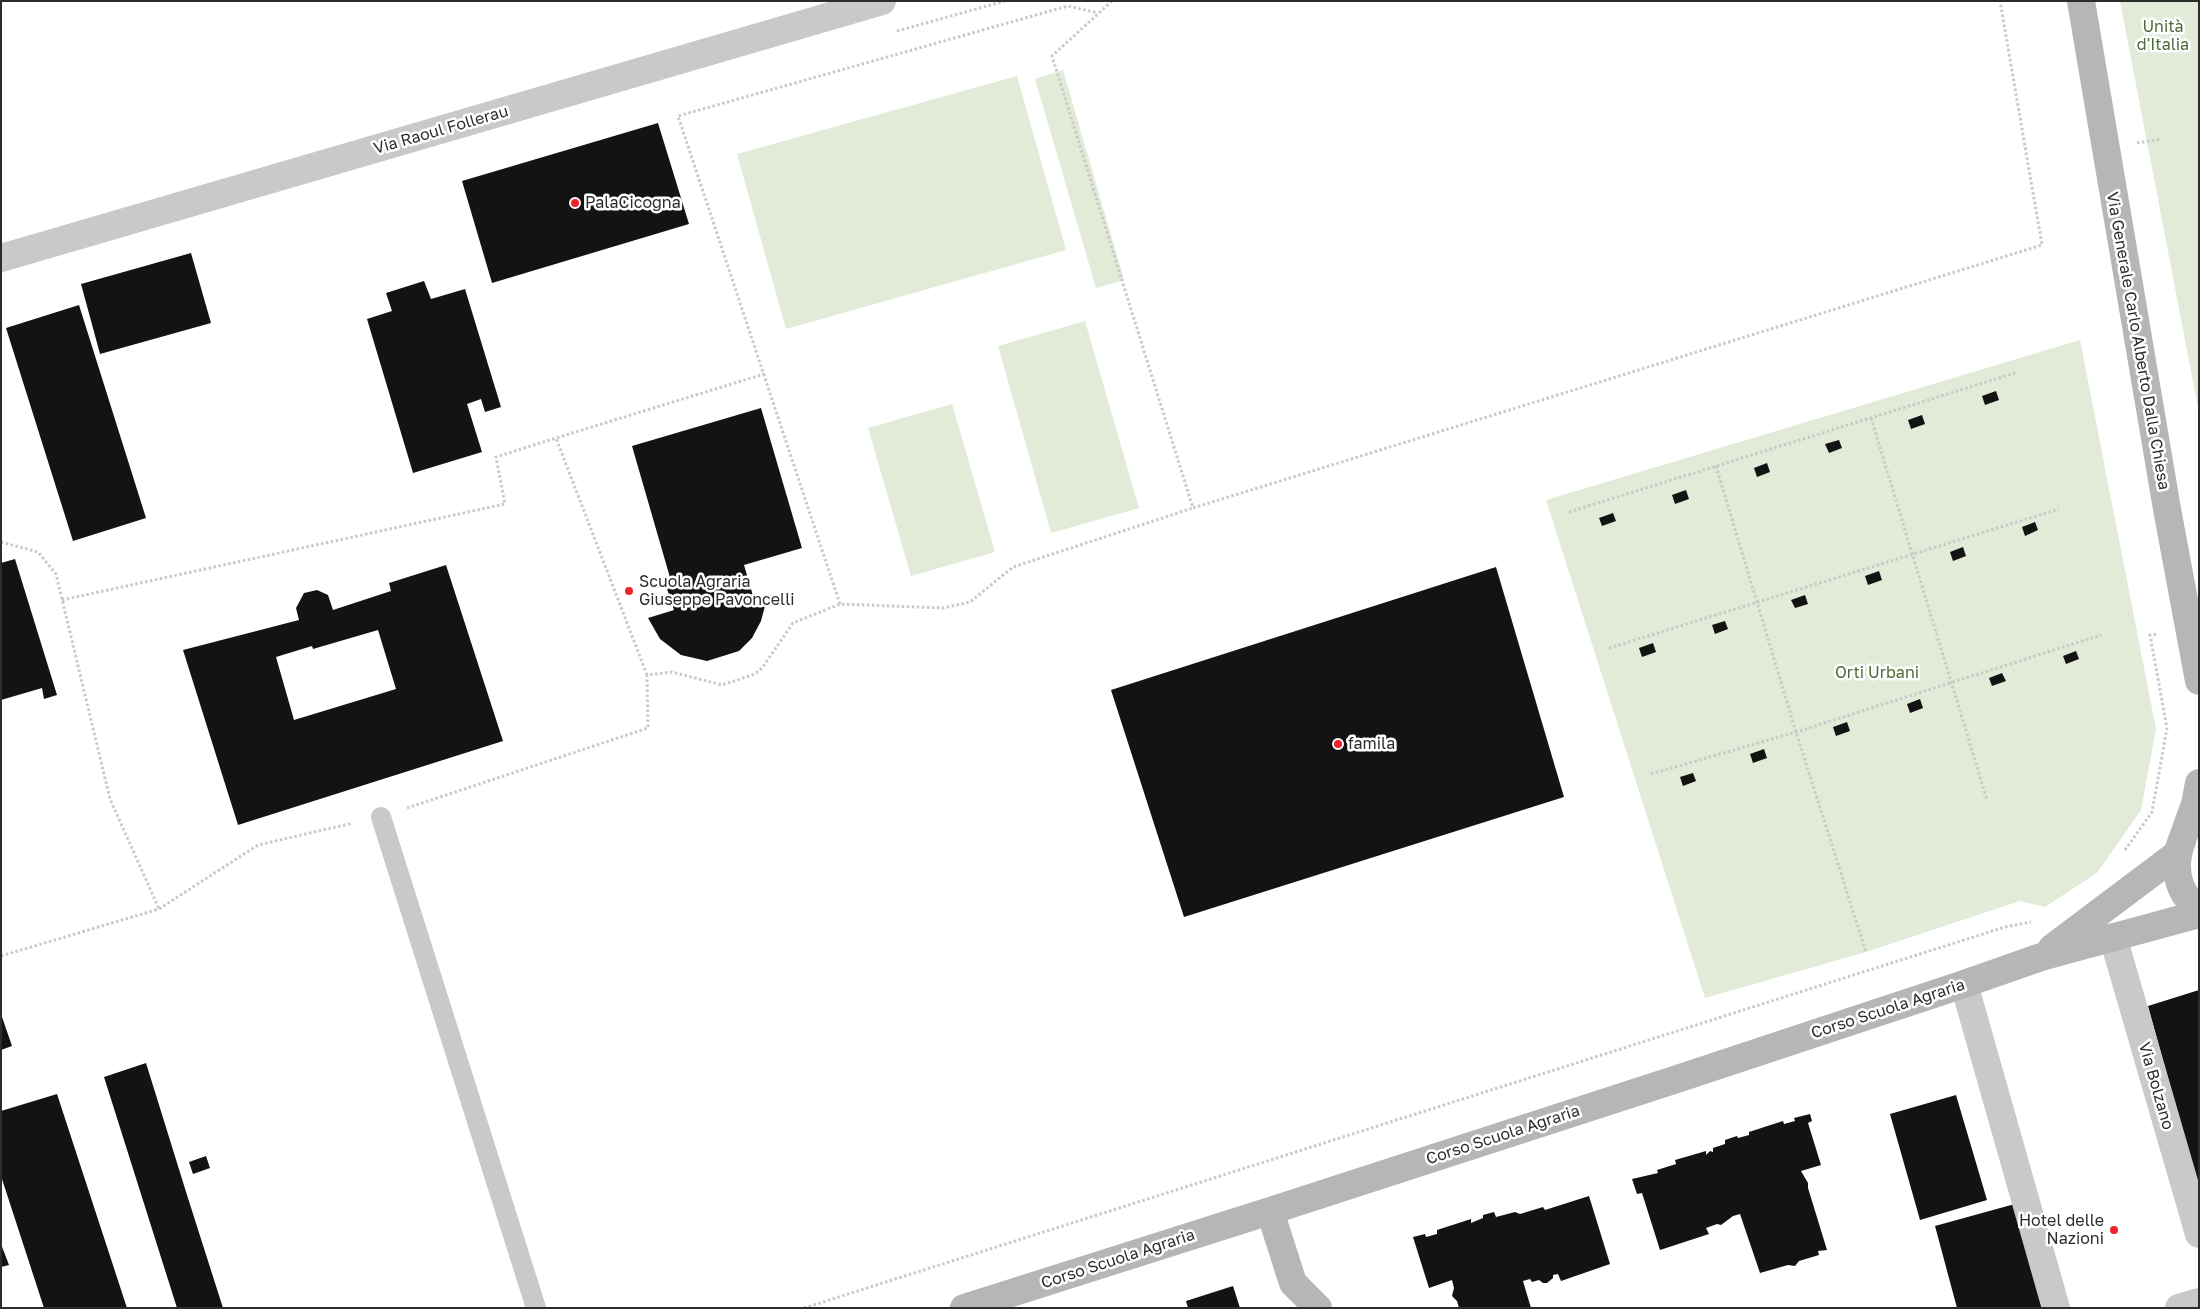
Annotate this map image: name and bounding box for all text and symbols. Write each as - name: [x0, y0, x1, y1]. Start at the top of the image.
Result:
- park label: Unità d'Italia: [2137, 17, 2189, 55]
- street label: Via Raoul Follerau: [371, 102, 511, 158]
- street label: Via Generale Carlo Alberto Dalla Chiesa: [2102, 190, 2174, 492]
- place label: PalaCicogna: [585, 193, 681, 213]
- marker: PalaCicogna: [569, 197, 581, 209]
- place label: Scuola Agraria Giuseppe Pavoncelli: [639, 572, 795, 610]
- marker: Scuola Agraria Giuseppe Pavoncelli: [623, 585, 635, 597]
- park label: Orti Urbani: [1835, 663, 1919, 683]
- place label: famila: [1348, 734, 1395, 754]
- marker: famila: [1332, 738, 1344, 750]
- street label: Corso Scuola Agraria: [1809, 975, 1967, 1043]
- street label: Via Bolzano: [2134, 1040, 2178, 1132]
- street label: Corso Scuola Agraria: [1424, 1101, 1582, 1169]
- place label: Hotel delle Nazioni: [2019, 1211, 2104, 1249]
- marker: Hotel delle Nazioni: [2108, 1224, 2120, 1236]
- street label: Corso Scuola Agraria: [1039, 1225, 1197, 1293]

